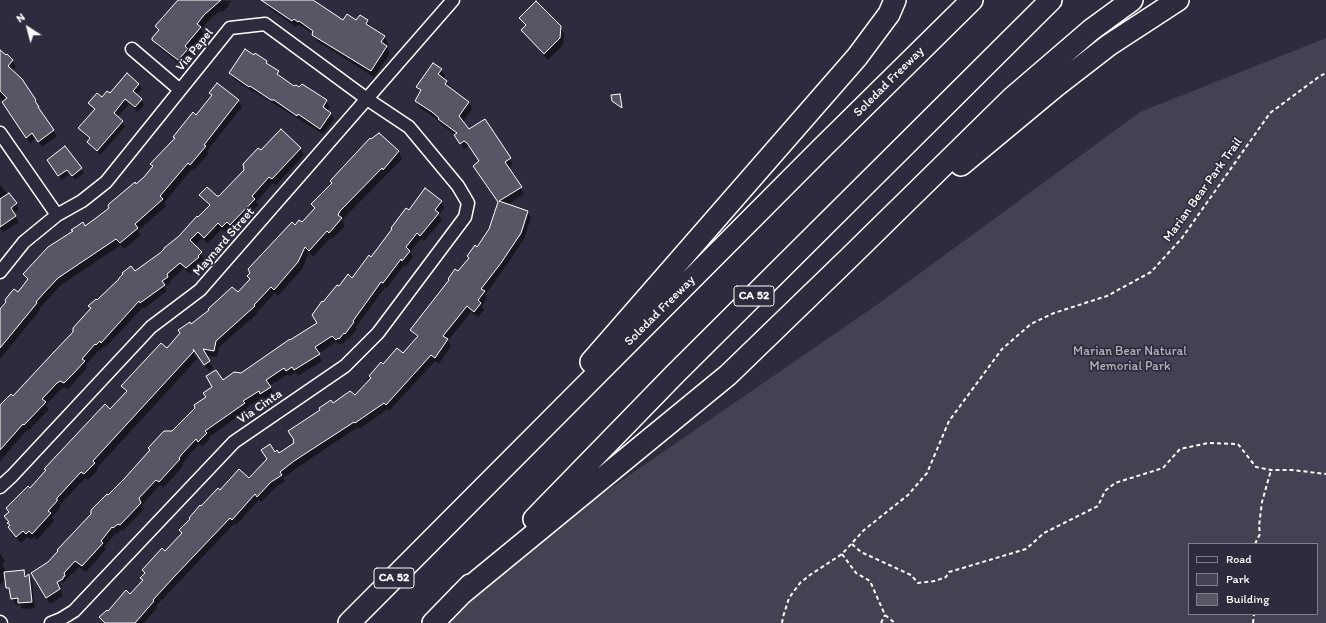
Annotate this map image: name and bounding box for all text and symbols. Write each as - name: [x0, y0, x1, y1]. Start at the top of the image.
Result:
- north arrow: [8, 8, 48, 48]
- text: N: [14, 10, 27, 25]
- street label: Via Papel: [173, 25, 217, 75]
- street label: Soledad Freeway: [850, 43, 928, 121]
- street label: Marian Bear Park Trail: [1160, 135, 1246, 245]
- street label: Maynard Street: [190, 204, 258, 280]
- street label: Soledad Freeway: [621, 272, 699, 350]
- road number: CA 52: [734, 286, 774, 306]
- park label: Marian Bear Natural Memorial Park: [1073, 344, 1187, 375]
- street label: Via Cinta: [235, 386, 285, 428]
- legend: [1188, 543, 1318, 615]
- text: Road: [1226, 552, 1252, 566]
- road number: CA 52: [374, 568, 414, 588]
- text: Park: [1226, 572, 1250, 586]
- text: Building: [1226, 592, 1269, 606]

